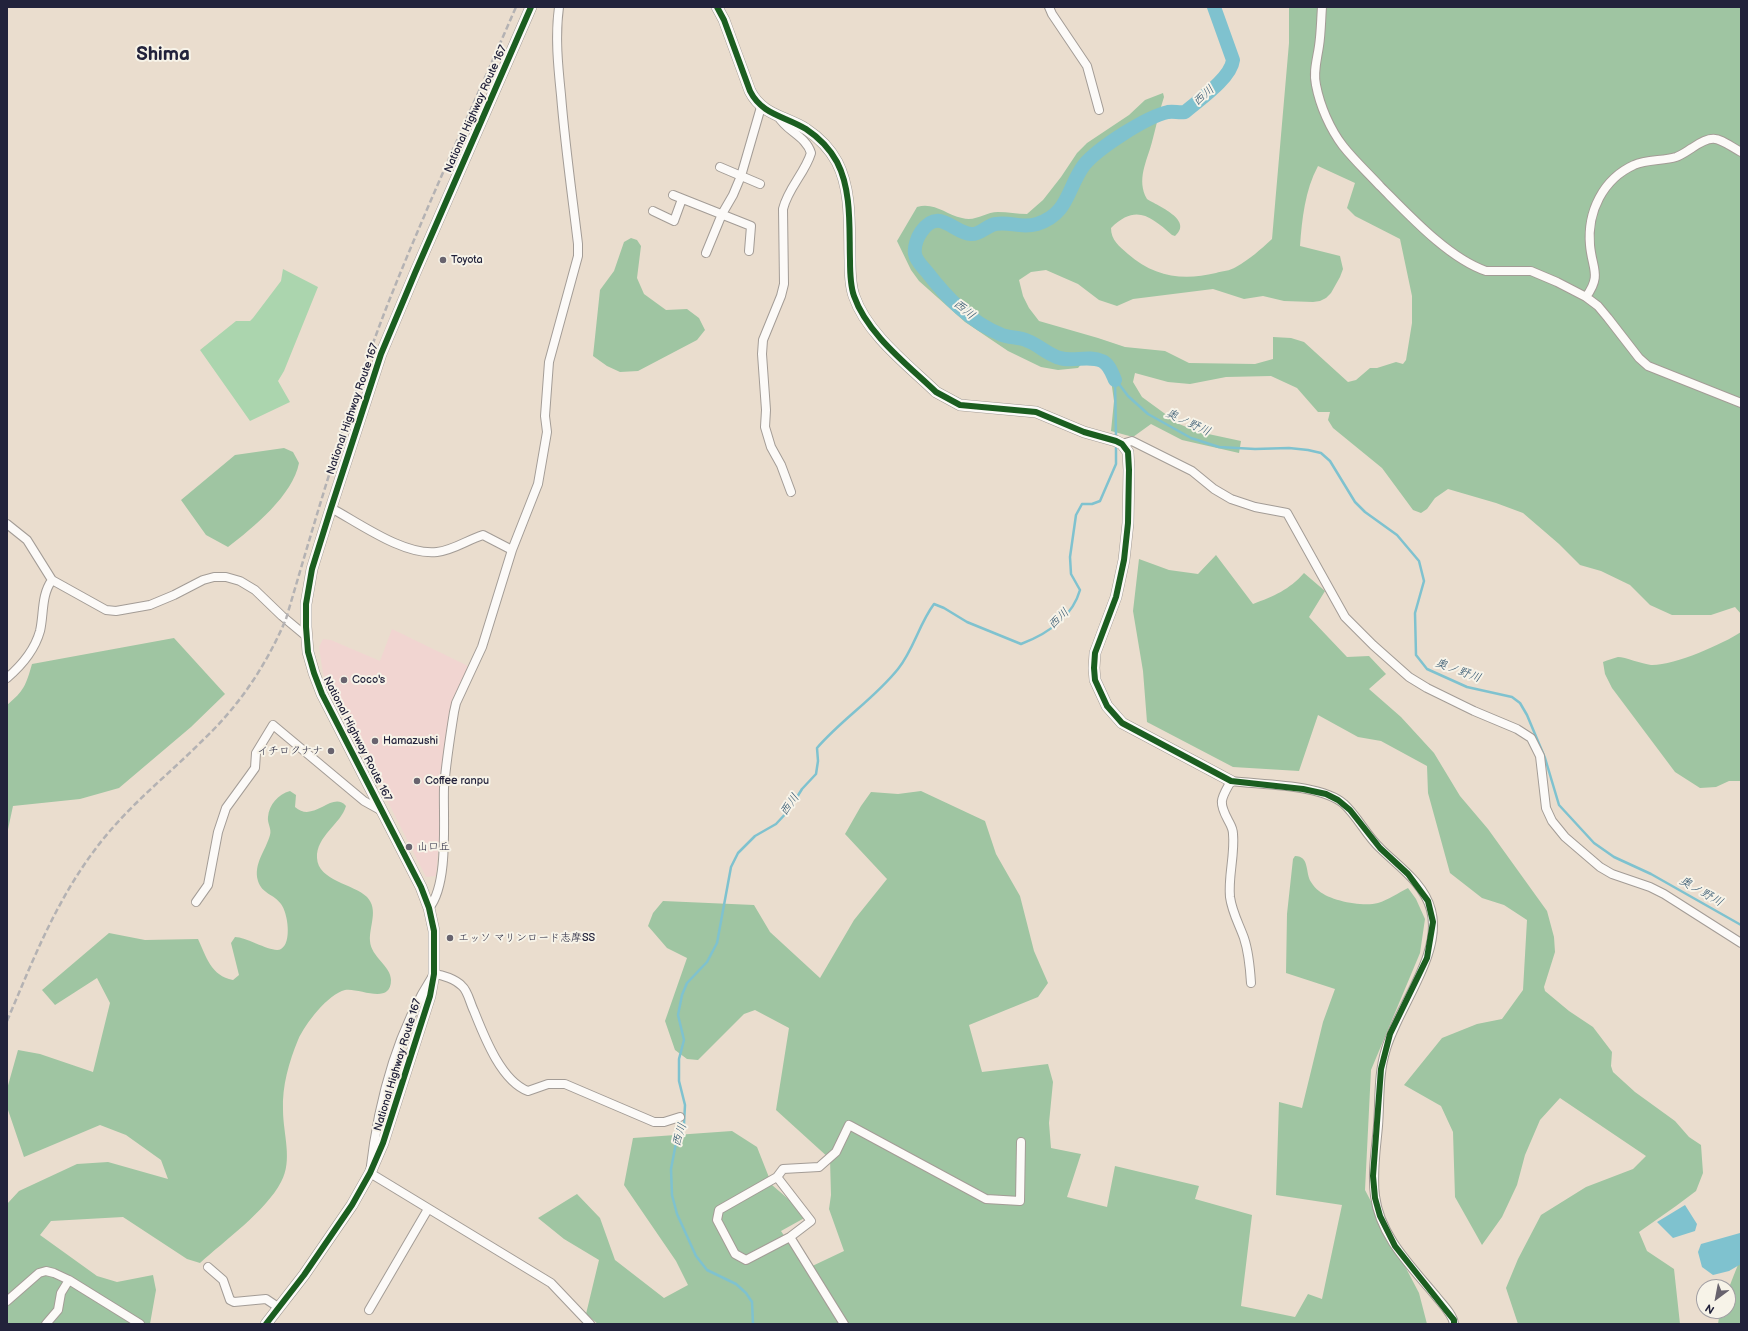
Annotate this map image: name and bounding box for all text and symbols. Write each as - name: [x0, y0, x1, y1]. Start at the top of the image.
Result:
- street label: National Highway Route 167: [442, 43, 510, 175]
- district label: Shima: [136, 44, 190, 66]
- water label: 西川: [1190, 83, 1218, 109]
- place label: Toyota: [451, 253, 483, 267]
- marker: Toyota: [438, 255, 448, 265]
- water label: 西川: [950, 297, 978, 323]
- street label: National Highway Route 167: [324, 342, 382, 476]
- water label: 奥ノ野川: [1163, 406, 1213, 440]
- water label: 西川: [1045, 605, 1073, 633]
- water label: 奥ノ野川: [1433, 656, 1483, 686]
- place label: Coco's: [352, 673, 385, 687]
- street label: National Highway Route 167: [320, 675, 394, 803]
- marker: Coco's: [339, 675, 349, 685]
- place label: Hamazushi: [383, 734, 438, 748]
- marker: Hamazushi: [370, 736, 380, 746]
- place label: イチロクナナ: [257, 744, 323, 758]
- marker: イチロクナナ: [326, 746, 336, 756]
- place label: Coffee ranpu: [425, 774, 489, 788]
- marker: Coffee ranpu: [412, 776, 422, 786]
- water label: 西川: [777, 791, 803, 819]
- place label: 山口丘: [417, 840, 450, 854]
- marker: 山口丘: [404, 842, 414, 852]
- water label: 奥ノ野川: [1677, 874, 1725, 910]
- place label: エッソ マリンロード志摩SS: [458, 931, 595, 945]
- marker: エッソ マリンロード志摩SS: [445, 933, 455, 943]
- street label: National Highway Route 167: [372, 997, 424, 1133]
- water label: 西川: [670, 1121, 690, 1149]
- north arrow: [1696, 1279, 1736, 1319]
- text: N: [1703, 1301, 1717, 1316]

